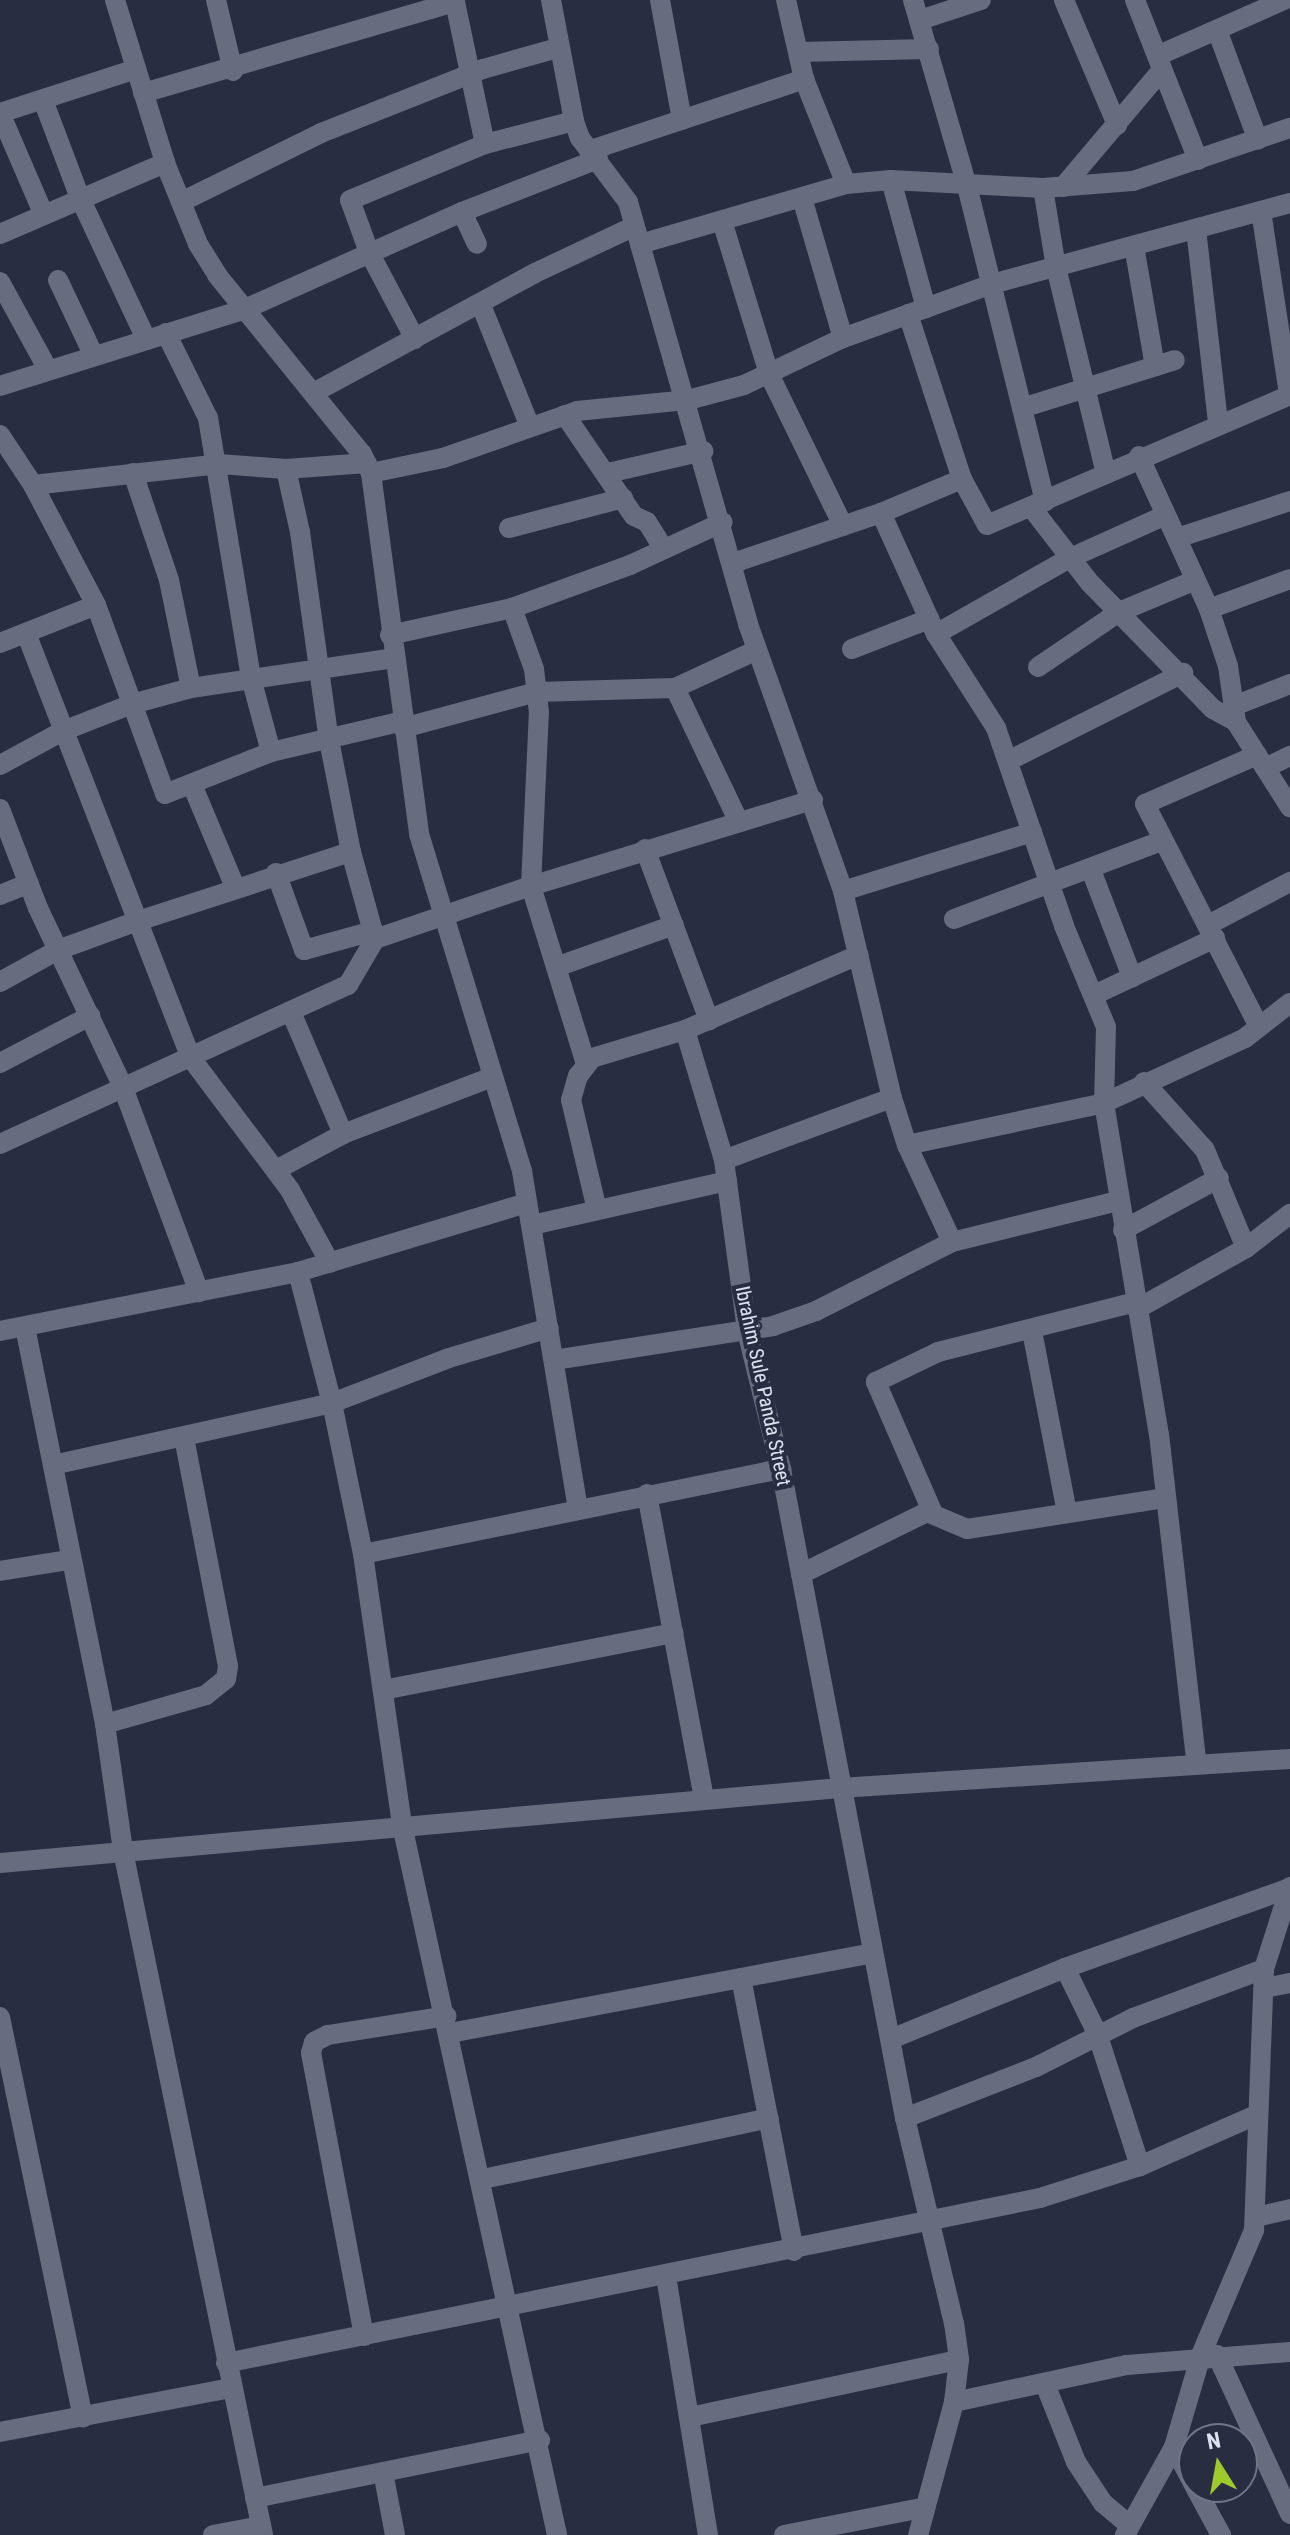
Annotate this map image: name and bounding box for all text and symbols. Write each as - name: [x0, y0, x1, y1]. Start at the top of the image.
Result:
- street label: Ibrahim Sule Panda Street: [730, 1284, 796, 1488]
- north arrow: [1178, 2423, 1258, 2503]
- text: N: [1205, 2427, 1223, 2454]

